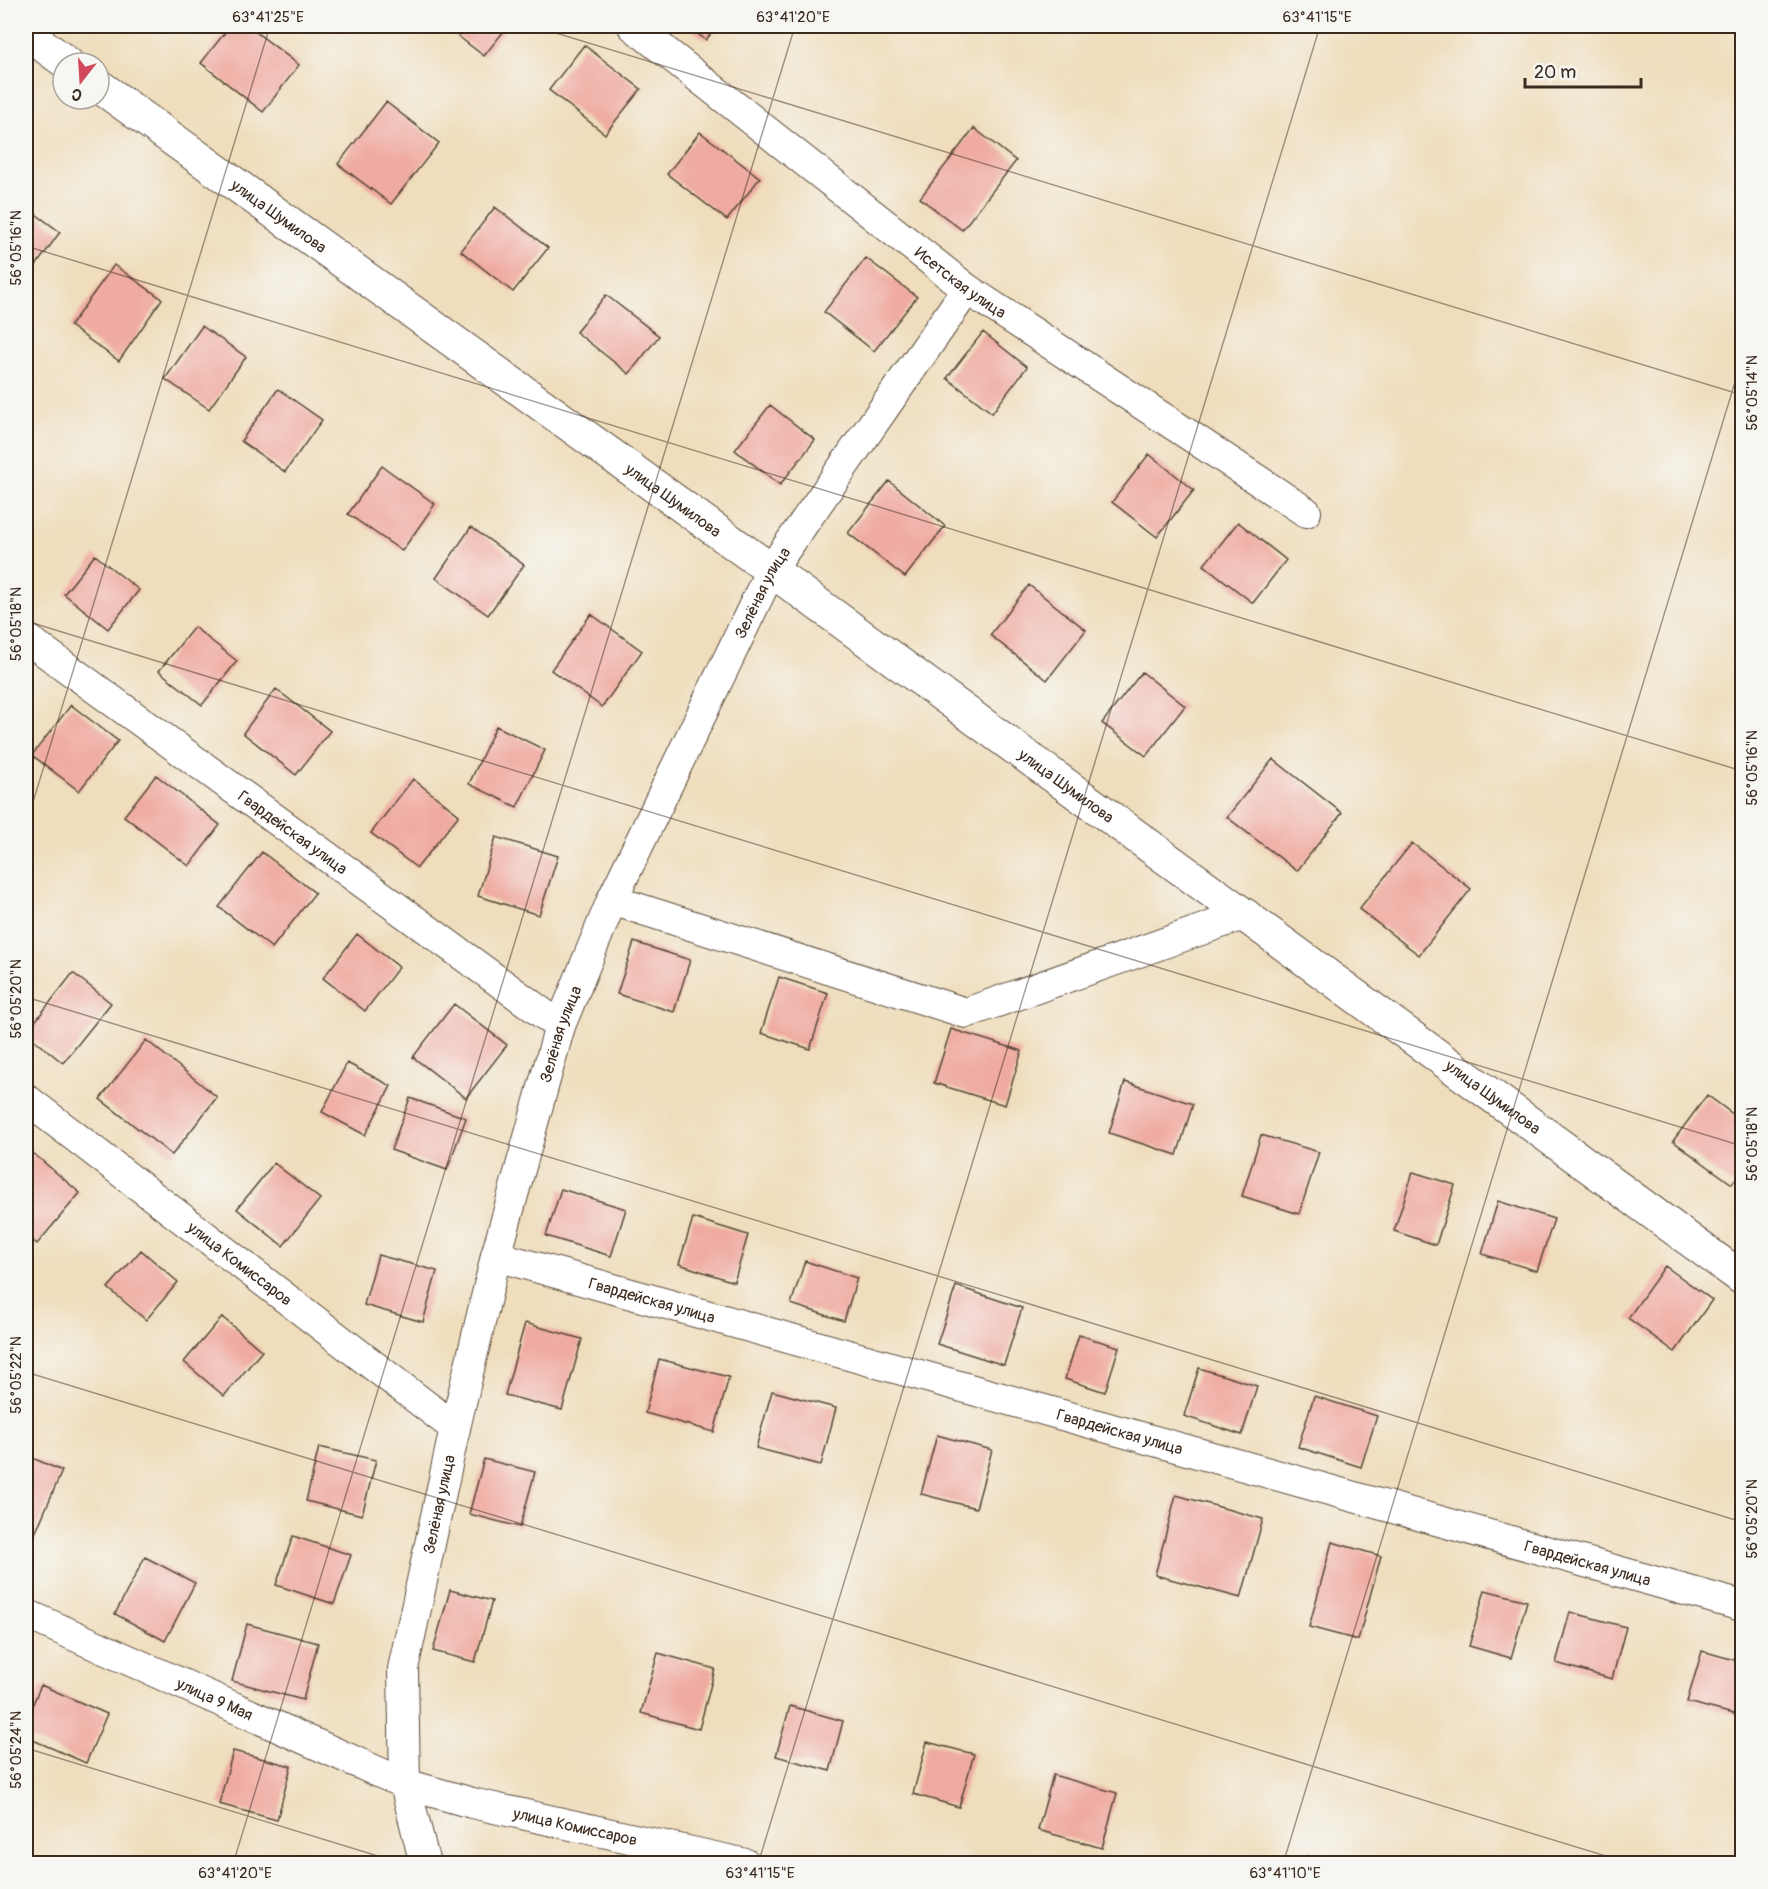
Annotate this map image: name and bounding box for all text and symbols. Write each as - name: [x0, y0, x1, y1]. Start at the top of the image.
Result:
- text: 63°41'25"E: [232, 8, 304, 27]
- text: 63°41'20"E: [756, 8, 830, 27]
- text: 63°41'15"E: [1282, 8, 1352, 27]
- north arrow: [51, 51, 111, 111]
- scale bar: [1525, 51, 1640, 89]
- text: 20 m: [1534, 61, 1576, 84]
- text: С: [69, 83, 85, 105]
- street label: улица Шумилова: [226, 175, 330, 258]
- text: 56°05'16"N: [7, 210, 26, 286]
- street label: Исетская улица: [910, 243, 1010, 323]
- text: 56°05'14"N: [1743, 355, 1762, 431]
- street label: улица Шумилова: [620, 459, 725, 542]
- street label: Зелёная улица: [730, 543, 795, 642]
- text: 56°05'18"N: [7, 587, 26, 661]
- text: 56°05'16"N: [1743, 730, 1762, 806]
- street label: улица Шумилова: [1014, 744, 1118, 828]
- street label: Гвардейская улица: [234, 786, 351, 879]
- text: 56°05'20"N: [7, 959, 26, 1039]
- street label: Зелёная улица: [536, 983, 587, 1085]
- street label: улица Шумилова: [1440, 1055, 1544, 1139]
- text: 56°05'18"N: [1743, 1107, 1762, 1181]
- street label: улица Комиссаров: [183, 1217, 296, 1311]
- street label: Гвардейская улица: [586, 1273, 717, 1328]
- text: 56°05'22"N: [7, 1336, 26, 1414]
- street label: Гвардейская улица: [1054, 1405, 1185, 1459]
- street label: Зелёная улица: [419, 1453, 460, 1556]
- text: 56°05'20"N: [1743, 1479, 1762, 1559]
- street label: Гвардейская улица: [1522, 1536, 1653, 1591]
- street label: улица 9 Мая: [172, 1673, 256, 1725]
- text: 56°05'24"N: [7, 1711, 26, 1789]
- street label: улица Комиссаров: [510, 1803, 639, 1851]
- text: 63°41'20"E: [198, 1864, 272, 1883]
- text: 63°41'15"E: [725, 1864, 795, 1883]
- text: 63°41'10"E: [1249, 1864, 1321, 1883]

